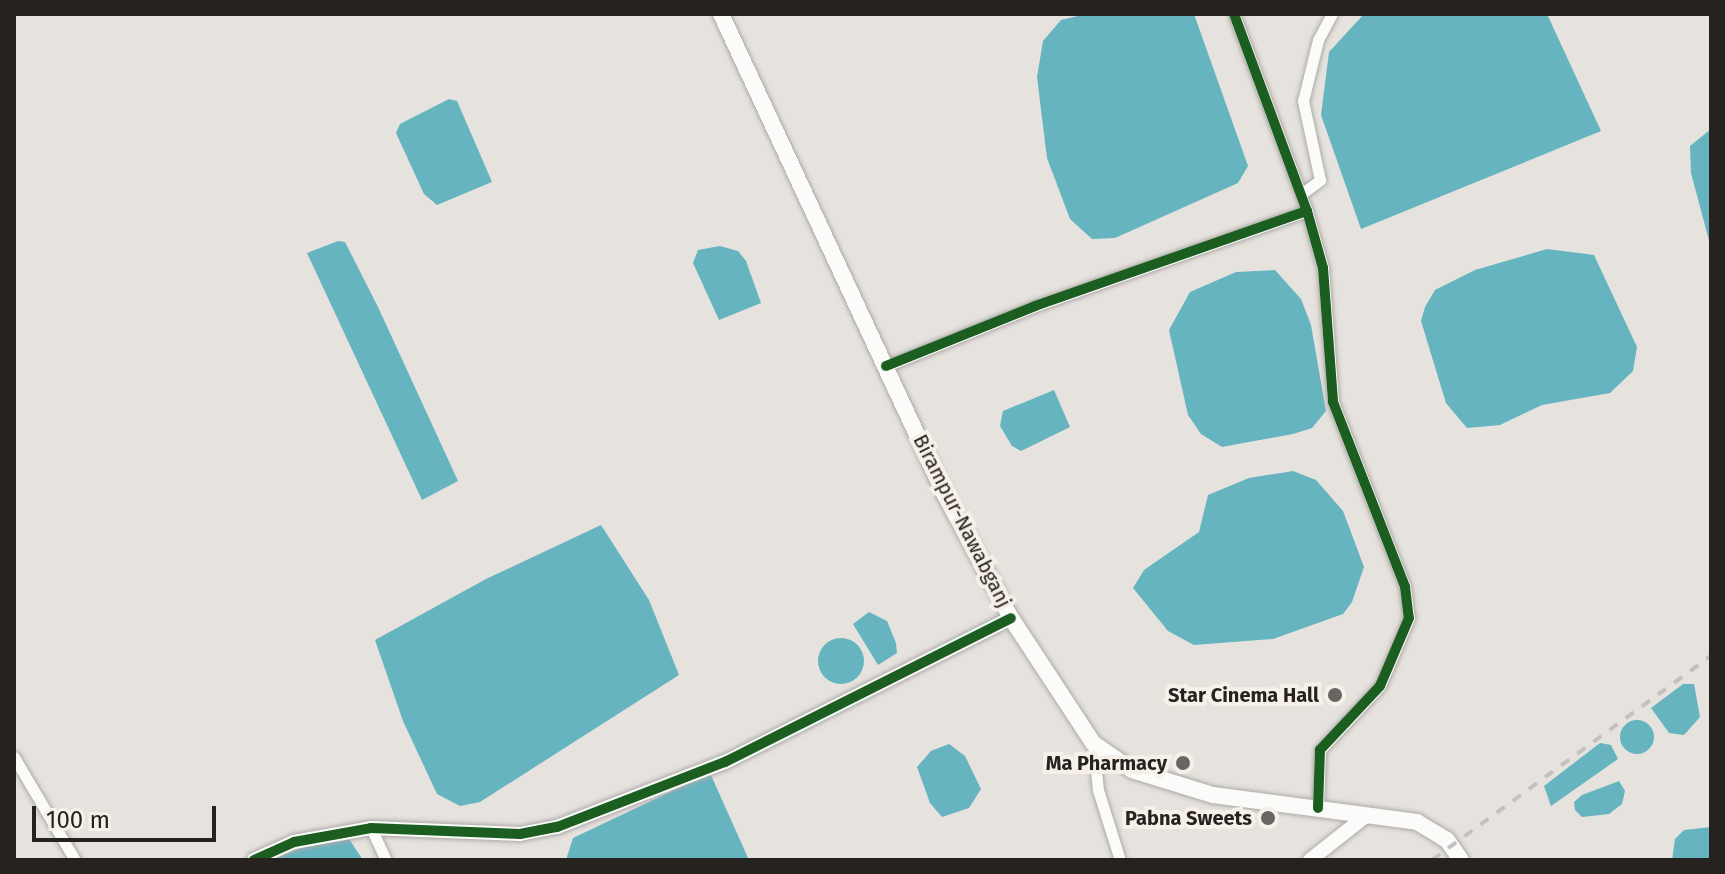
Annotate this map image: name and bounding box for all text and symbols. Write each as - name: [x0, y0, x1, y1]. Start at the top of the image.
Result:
- street label: Birampur-Nawabganj: [908, 430, 1016, 612]
- place label: Star Cinema Hall: [1168, 683, 1319, 707]
- marker: Star Cinema Hall: [1326, 686, 1344, 704]
- place label: Ma Pharmacy: [1046, 751, 1167, 775]
- marker: Ma Pharmacy: [1174, 754, 1192, 772]
- scale bar: [36, 790, 220, 840]
- text: 100 m: [46, 806, 110, 834]
- place label: Pabna Sweets: [1125, 806, 1252, 830]
- marker: Pabna Sweets: [1259, 809, 1277, 827]

